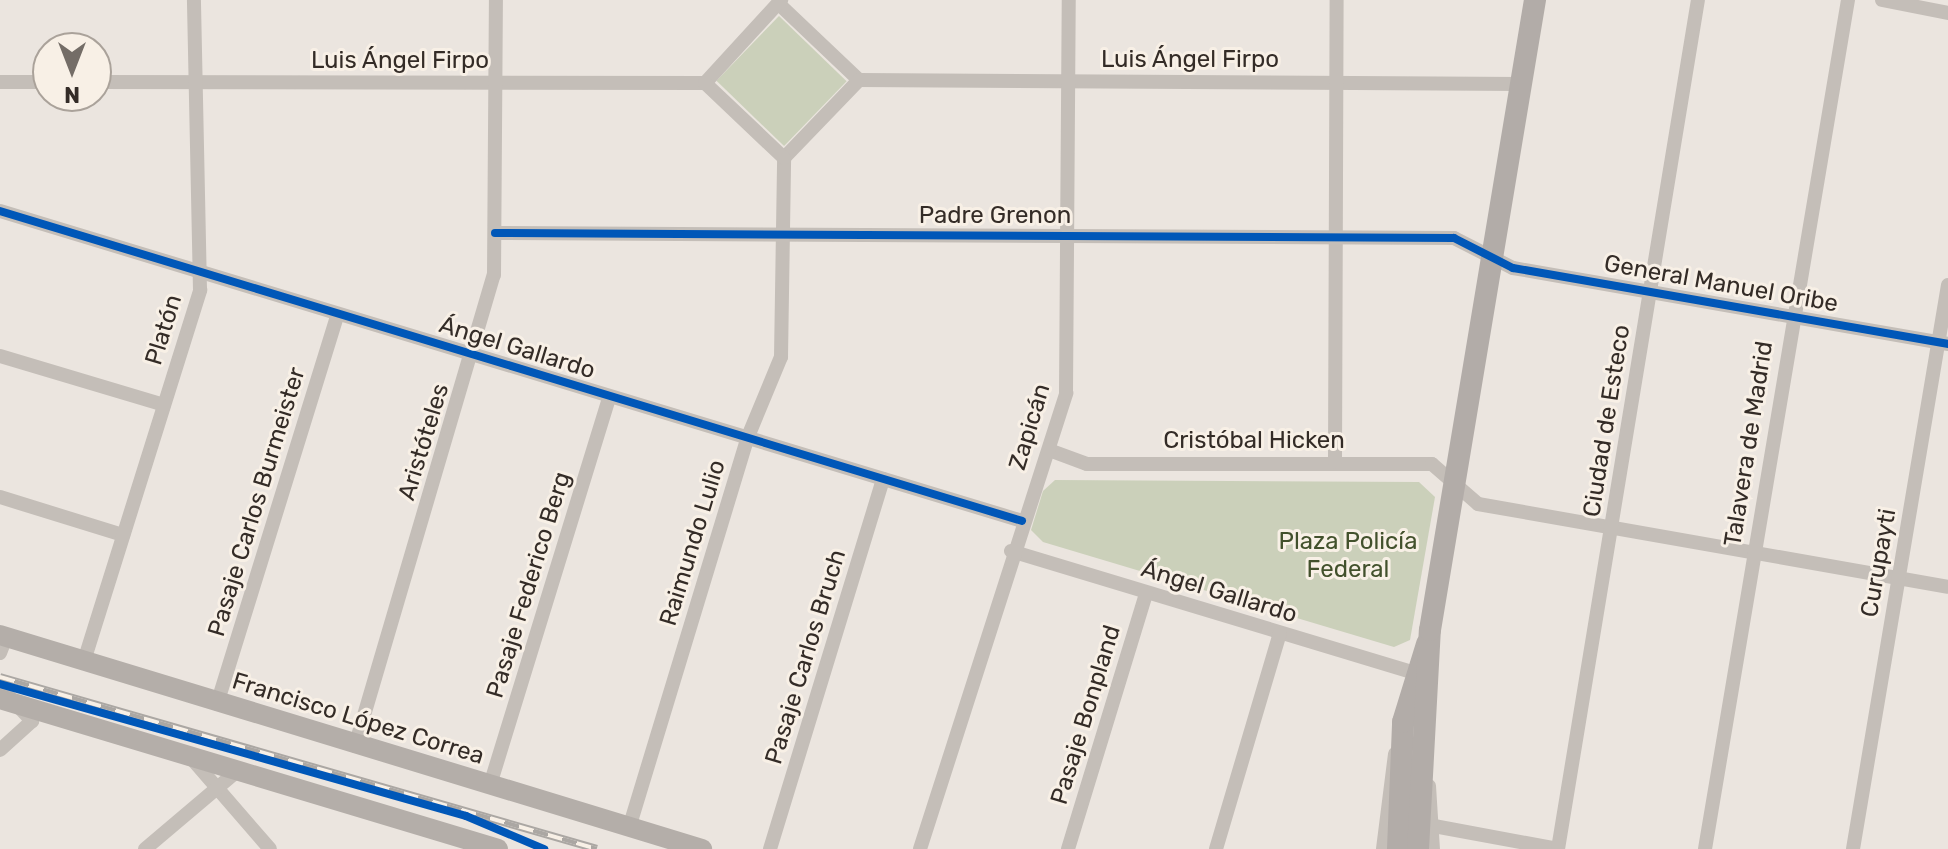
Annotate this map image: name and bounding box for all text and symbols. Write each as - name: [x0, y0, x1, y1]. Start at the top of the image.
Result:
- north arrow: [32, 32, 112, 112]
- street label: Luis Ángel Firpo: [1101, 46, 1279, 74]
- street label: Luis Ángel Firpo: [311, 47, 489, 75]
- text: N: [64, 81, 80, 108]
- street label: Padre Grenon: [919, 202, 1071, 230]
- street label: General Manuel Oribe: [1602, 249, 1840, 319]
- street label: Platón: [140, 291, 188, 369]
- street label: Ángel Gallardo: [436, 311, 598, 385]
- street label: Ciudad de Esteco: [1578, 323, 1636, 519]
- street label: Talavera de Madrid: [1719, 339, 1779, 549]
- street label: Pasaje Carlos Burmeister: [202, 364, 312, 640]
- street label: Aristóteles: [393, 380, 455, 504]
- street label: Zapicán: [1003, 380, 1057, 474]
- street label: Cristóbal Hicken: [1163, 427, 1345, 455]
- street label: Raimundo Lulio: [654, 457, 732, 629]
- street label: Pasaje Federico Berg: [481, 468, 577, 702]
- street label: Curupayti: [1855, 506, 1903, 620]
- park label: Plaza Policía Federal: [1279, 528, 1417, 584]
- street label: Pasaje Carlos Bruch: [760, 546, 852, 768]
- street label: Ángel Gallardo: [1138, 555, 1300, 629]
- street label: Pasaje Bonpland: [1045, 622, 1127, 808]
- street label: Francisco López Correa: [229, 667, 487, 771]

